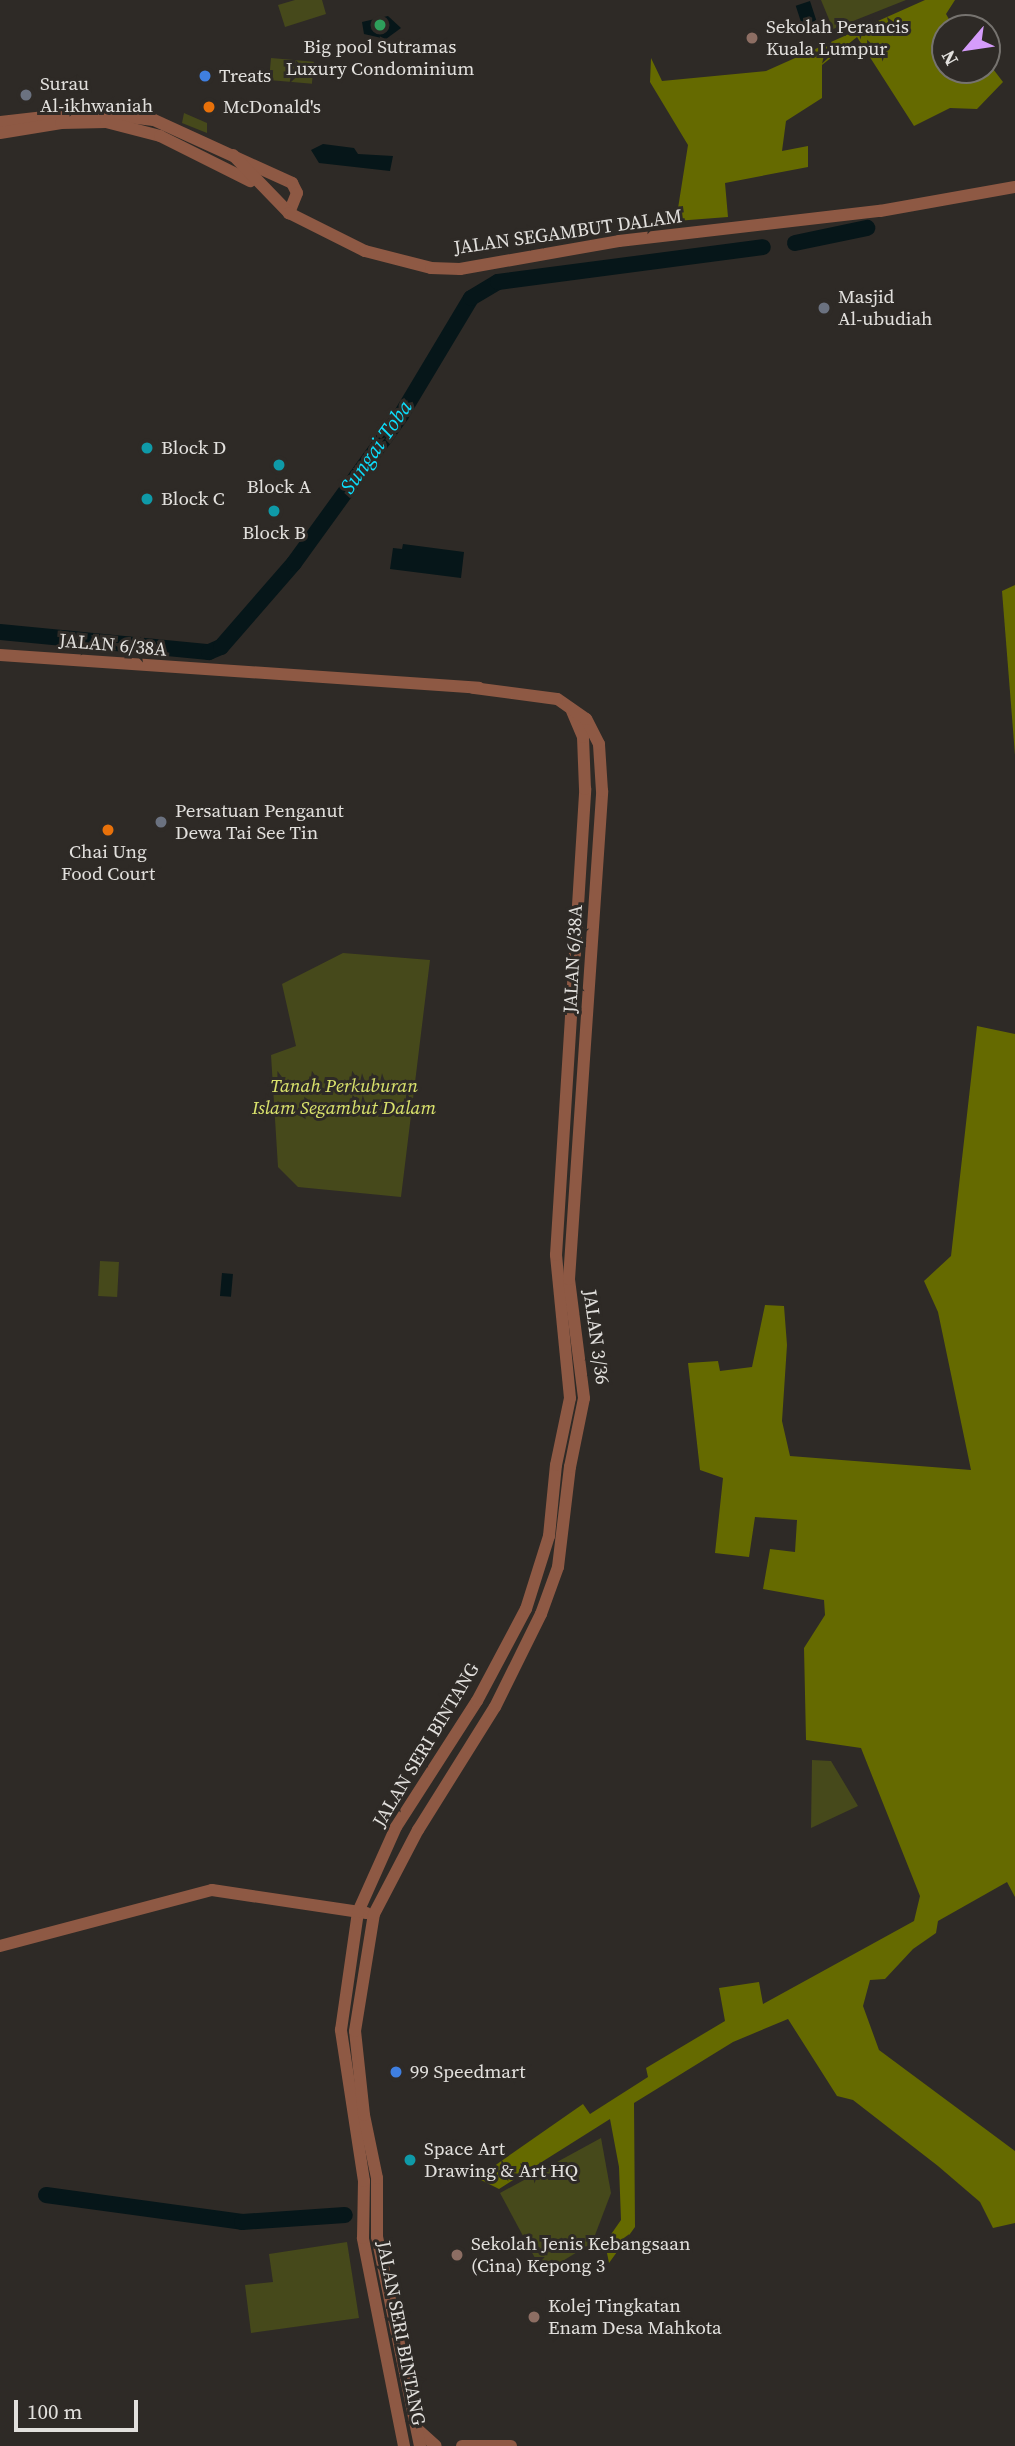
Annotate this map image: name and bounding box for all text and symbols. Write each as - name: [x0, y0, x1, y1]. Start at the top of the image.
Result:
- north arrow: [931, 14, 1001, 84]
- place label: Sekolah Perancis Kuala Lumpur: [766, 16, 909, 60]
- marker: Big pool Sutramas Luxury Condominium: [372, 17, 388, 33]
- marker: Sekolah Perancis Kuala Lumpur: [744, 30, 760, 46]
- place label: Big pool Sutramas Luxury Condominium: [286, 36, 474, 80]
- text: N: [935, 46, 964, 71]
- place label: Treats: [219, 65, 271, 87]
- marker: Treats: [197, 68, 213, 84]
- place label: Surau Al-ikhwaniah: [40, 73, 153, 117]
- marker: Surau Al-ikhwaniah: [18, 87, 34, 103]
- place label: McDonald's: [223, 96, 321, 118]
- marker: McDonald's: [201, 99, 217, 115]
- street label: JALAN SEGAMBUT DALAM: [452, 205, 684, 259]
- place label: Masjid Al-ubudiah: [838, 286, 932, 330]
- marker: Masjid Al-ubudiah: [816, 300, 832, 316]
- water label: Sungai Toba: [335, 395, 417, 499]
- place label: Block D: [161, 437, 226, 459]
- marker: Block D: [139, 440, 155, 456]
- marker: Block A: [271, 457, 287, 473]
- place label: Block A: [247, 476, 311, 498]
- place label: Block C: [161, 488, 225, 510]
- marker: Block C: [139, 491, 155, 507]
- marker: Block B: [266, 503, 282, 519]
- place label: Block B: [242, 522, 306, 544]
- street label: JALAN 6/38A: [58, 629, 168, 661]
- place label: Persatuan Penganut Dewa Tai See Tin: [175, 800, 344, 844]
- marker: Persatuan Penganut Dewa Tai See Tin: [153, 814, 169, 830]
- marker: Chai Ung Food Court: [100, 822, 116, 838]
- place label: Chai Ung Food Court: [61, 841, 155, 885]
- street label: JALAN 6/38A: [559, 904, 587, 1014]
- park label: Tanah Perkuburan Islam Segambut Dalam: [252, 1075, 436, 1119]
- street label: JALAN 3/36: [578, 1288, 614, 1386]
- street label: JALAN SERI BINTANG: [368, 1659, 484, 1831]
- place label: 99 Speedmart: [410, 2061, 525, 2083]
- marker: 99 Speedmart: [388, 2064, 404, 2080]
- place label: Space Art Drawing & Art HQ: [424, 2138, 578, 2182]
- marker: Space Art Drawing & Art HQ: [402, 2152, 418, 2168]
- place label: Sekolah Jenis Kebangsaan (Cina) Kepong 3: [471, 2233, 690, 2277]
- street label: JALAN SERI BINTANG: [372, 2239, 430, 2427]
- marker: Sekolah Jenis Kebangsaan (Cina) Kepong 3: [449, 2247, 465, 2263]
- place label: Kolej Tingkatan Enam Desa Mahkota: [548, 2295, 722, 2339]
- marker: Kolej Tingkatan Enam Desa Mahkota: [526, 2309, 542, 2325]
- scale bar: [18, 2386, 142, 2430]
- text: 100 m: [27, 2397, 82, 2426]

